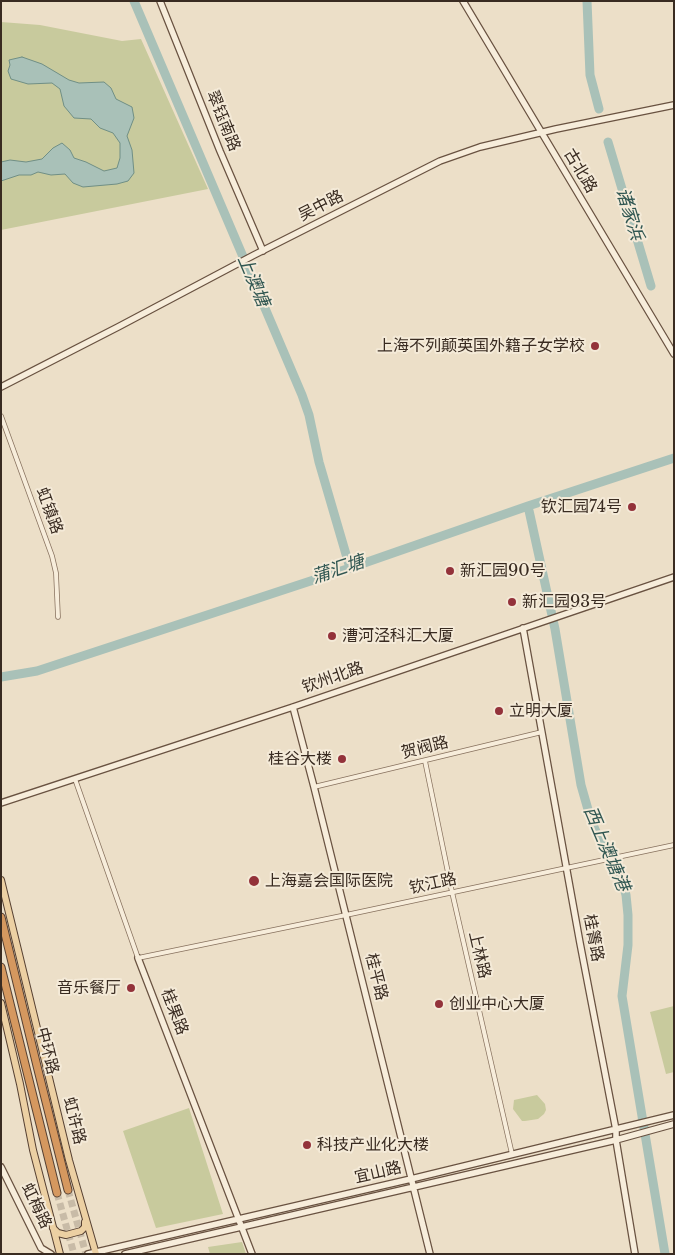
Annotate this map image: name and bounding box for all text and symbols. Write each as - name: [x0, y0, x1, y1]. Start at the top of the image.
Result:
- street label: 翠钰南路: [202, 88, 244, 154]
- street label: 古北路: [559, 145, 601, 197]
- water label: 诸家浜: [611, 185, 647, 243]
- street label: 吴中路: [295, 187, 347, 225]
- water label: 上澳塘: [233, 252, 273, 310]
- place label: 上海不列颠英国外籍子女学校: [377, 336, 585, 356]
- marker: 上海不列颠英国外籍子女学校: [589, 340, 601, 352]
- street label: 虹镇路: [32, 485, 66, 537]
- place label: 钦汇园74号: [541, 497, 622, 517]
- marker: 钦汇园74号: [626, 501, 638, 513]
- water label: 蒲汇塘: [309, 551, 367, 589]
- place label: 新汇园90号: [460, 561, 546, 581]
- marker: 新汇园90号: [444, 565, 456, 577]
- place label: 新汇园93号: [522, 592, 606, 612]
- marker: 新汇园93号: [506, 596, 518, 608]
- place label: 漕河泾科汇大厦: [342, 626, 454, 646]
- marker: 漕河泾科汇大厦: [326, 630, 338, 642]
- street label: 钦州北路: [300, 659, 366, 697]
- place label: 立明大厦: [509, 701, 573, 721]
- marker: 立明大厦: [493, 705, 505, 717]
- street label: 贺阀路: [399, 733, 451, 763]
- place label: 桂谷大楼: [268, 749, 332, 769]
- marker: 桂谷大楼: [336, 753, 348, 765]
- water label: 西上澳塘港: [578, 803, 634, 895]
- street label: 钦江路: [408, 870, 458, 898]
- place label: 上海嘉会国际医院: [265, 871, 393, 891]
- marker: 上海嘉会国际医院: [247, 874, 261, 888]
- street label: 桂箐路: [579, 913, 607, 963]
- street label: 上林路: [464, 929, 494, 981]
- street label: 桂平路: [361, 951, 391, 1003]
- place label: 音乐餐厅: [57, 978, 121, 998]
- marker: 音乐餐厅: [125, 982, 137, 994]
- street label: 桂果路: [156, 986, 192, 1038]
- place label: 创业中心大厦: [449, 994, 545, 1014]
- marker: 创业中心大厦: [433, 998, 445, 1010]
- street label: 中环路: [32, 1025, 62, 1077]
- street label: 虹许路: [59, 1095, 89, 1147]
- place label: 科技产业化大楼: [317, 1135, 429, 1155]
- marker: 科技产业化大楼: [301, 1139, 313, 1151]
- street label: 宜山路: [352, 1158, 404, 1188]
- street label: 虹梅路: [17, 1180, 55, 1232]

